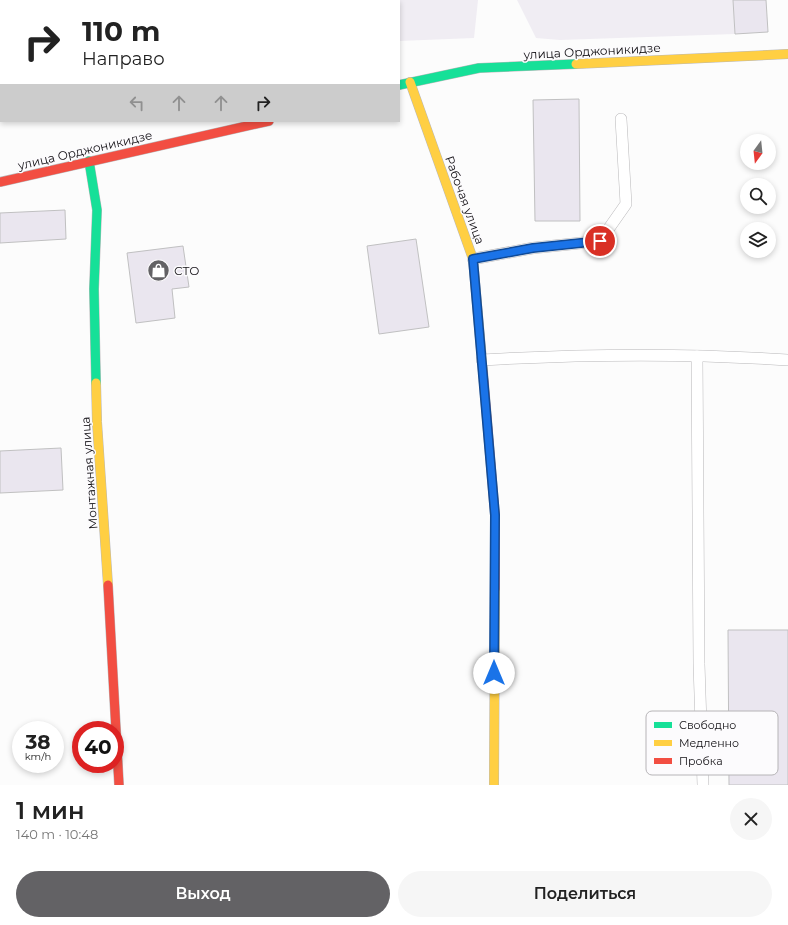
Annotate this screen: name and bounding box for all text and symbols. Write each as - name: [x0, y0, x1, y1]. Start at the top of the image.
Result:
- text: 110 m: [82, 14, 160, 48]
- icon: right: [16, 16, 68, 68]
- street label: улица Орджоникидзе: [522, 40, 661, 62]
- text: Направо: [82, 48, 165, 70]
- icon: left: [126, 92, 148, 114]
- icon: ahead: [168, 92, 190, 114]
- icon: ahead: [210, 92, 232, 114]
- icon: right: [252, 92, 274, 114]
- street label: улица Орджоникидзе: [15, 127, 154, 173]
- north arrow: [740, 134, 776, 170]
- map controls: [740, 134, 776, 258]
- street label: Рабочая улица: [442, 154, 488, 246]
- button: search: [740, 178, 776, 214]
- button: layers: [740, 222, 776, 258]
- pin: [583, 224, 617, 258]
- icon: arrive: [589, 230, 611, 252]
- shop icon: СТО: [145, 257, 171, 283]
- place label: СТО: [174, 263, 200, 278]
- street label: Монтажная улица: [78, 416, 100, 530]
- position arrow: [473, 652, 515, 694]
- legend: [646, 711, 778, 775]
- text: Свободно: [679, 718, 736, 732]
- speed limit sign: 40: [72, 721, 124, 773]
- text: 38: [25, 730, 51, 754]
- text: Медленно: [679, 736, 739, 750]
- text: km/h: [25, 750, 51, 763]
- text: Пробка: [679, 754, 723, 768]
- text: 1 мин: [16, 796, 84, 825]
- button: close: [730, 798, 772, 840]
- text: 140 m · 10:48: [16, 826, 98, 842]
- button: Выход: [16, 871, 390, 917]
- button: Поделиться: [398, 871, 772, 917]

